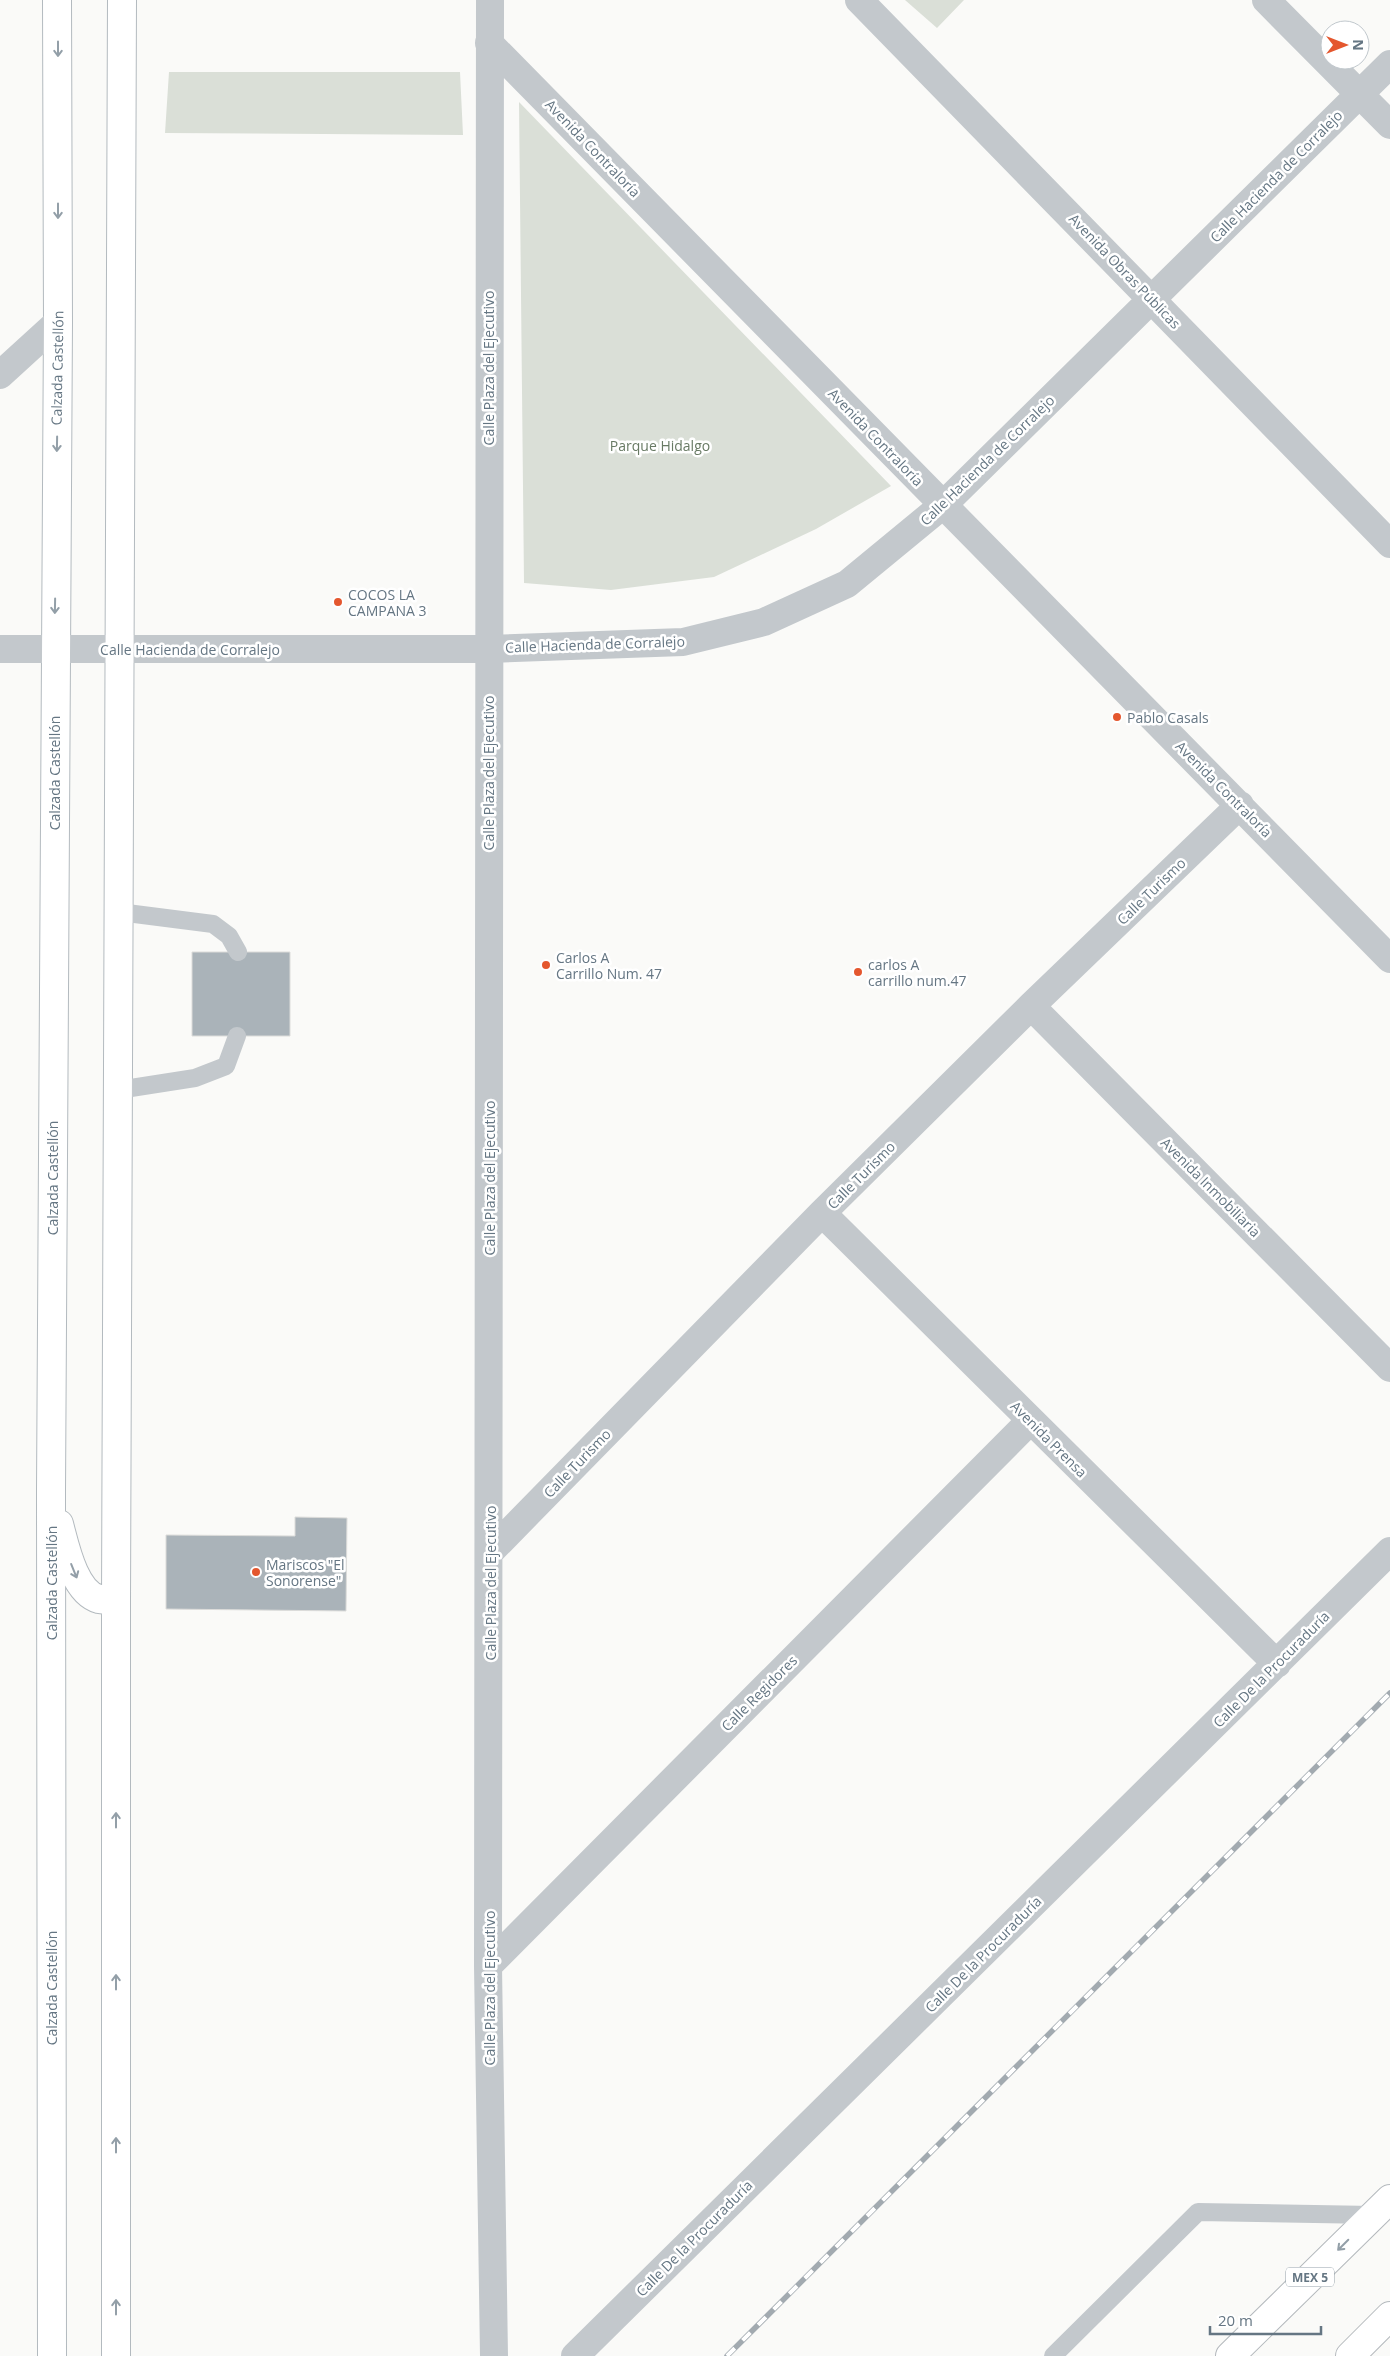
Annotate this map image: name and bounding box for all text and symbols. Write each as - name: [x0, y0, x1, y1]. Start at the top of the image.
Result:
- north arrow: [1320, 20, 1370, 70]
- text: N: [1349, 39, 1368, 51]
- one-way arrow: [53, 40, 63, 56]
- street label: Avenida Contraloría: [541, 95, 645, 201]
- street label: Calle Hacienda de Corralejo: [1206, 106, 1346, 246]
- one-way arrow: [53, 202, 63, 219]
- street label: Avenida Obras Públicas: [1065, 209, 1185, 333]
- street label: Calle Plaza del Ejecutivo: [479, 291, 498, 445]
- street label: Calzada Castellón: [47, 311, 67, 425]
- street label: Avenida Contraloría: [824, 384, 928, 490]
- street label: Calle Hacienda de Corralejo: [916, 391, 1058, 529]
- one-way arrow: [52, 435, 61, 451]
- park label: Parque Hidalgo: [610, 436, 710, 455]
- place label: COCOS LA CAMPANA 3: [348, 585, 427, 620]
- marker: COCOS LA CAMPANA 3: [332, 596, 344, 608]
- one-way arrow: [50, 598, 60, 614]
- street label: Calle Hacienda de Corralejo: [505, 631, 685, 657]
- street label: Calle Hacienda de Corralejo: [100, 640, 280, 659]
- street label: Calle Plaza del Ejecutivo: [479, 696, 498, 850]
- place label: Pablo Casals: [1127, 708, 1209, 727]
- marker: Pablo Casals: [1111, 711, 1123, 723]
- street label: Calzada Castellón: [45, 716, 64, 830]
- street label: Avenida Contraloría: [1172, 737, 1276, 841]
- street label: Calle Turismo: [1112, 853, 1190, 929]
- place label: Carlos A Carrillo Num. 47: [556, 948, 662, 983]
- place label: carlos A carrillo num.47: [868, 955, 966, 990]
- marker: Carlos A Carrillo Num. 47: [540, 959, 552, 971]
- marker: carlos A carrillo num.47: [852, 966, 864, 978]
- street label: Calle Plaza del Ejecutivo: [480, 1101, 499, 1255]
- street label: Calzada Castellón: [43, 1121, 62, 1235]
- street label: Avenida Inmobiliaria: [1157, 1133, 1265, 1241]
- street label: Calle Turismo: [823, 1137, 899, 1213]
- street label: Avenida Prensa: [1007, 1397, 1091, 1481]
- street label: Calle Turismo: [539, 1424, 615, 1502]
- street label: Calle Plaza del Ejecutivo: [481, 1506, 500, 1660]
- street label: Calzada Castellón: [42, 1526, 61, 1640]
- place label: Mariscos "El Sonorense": [266, 1555, 345, 1590]
- one-way arrow: [70, 1563, 80, 1578]
- marker: Mariscos "El Sonorense": [250, 1566, 262, 1578]
- street label: Calle De la Procuraduría: [1209, 1607, 1333, 1731]
- street label: Calle Regidores: [717, 1651, 801, 1735]
- one-way arrow: [111, 1812, 121, 1828]
- street label: Calle De la Procuraduría: [921, 1892, 1045, 2016]
- street label: Calle Plaza del Ejecutivo: [480, 1911, 499, 2065]
- street label: Calzada Castellón: [42, 1931, 61, 2045]
- one-way arrow: [111, 1975, 121, 1991]
- one-way arrow: [111, 2137, 121, 2154]
- street label: Calle De la Procuraduría: [632, 2176, 756, 2300]
- one-way arrow: [1337, 2239, 1349, 2251]
- road number: MEX 5: [1286, 2268, 1334, 2286]
- one-way arrow: [111, 2299, 121, 2316]
- scale bar: [1210, 2304, 1321, 2336]
- text: 20 m: [1218, 2310, 1253, 2330]

